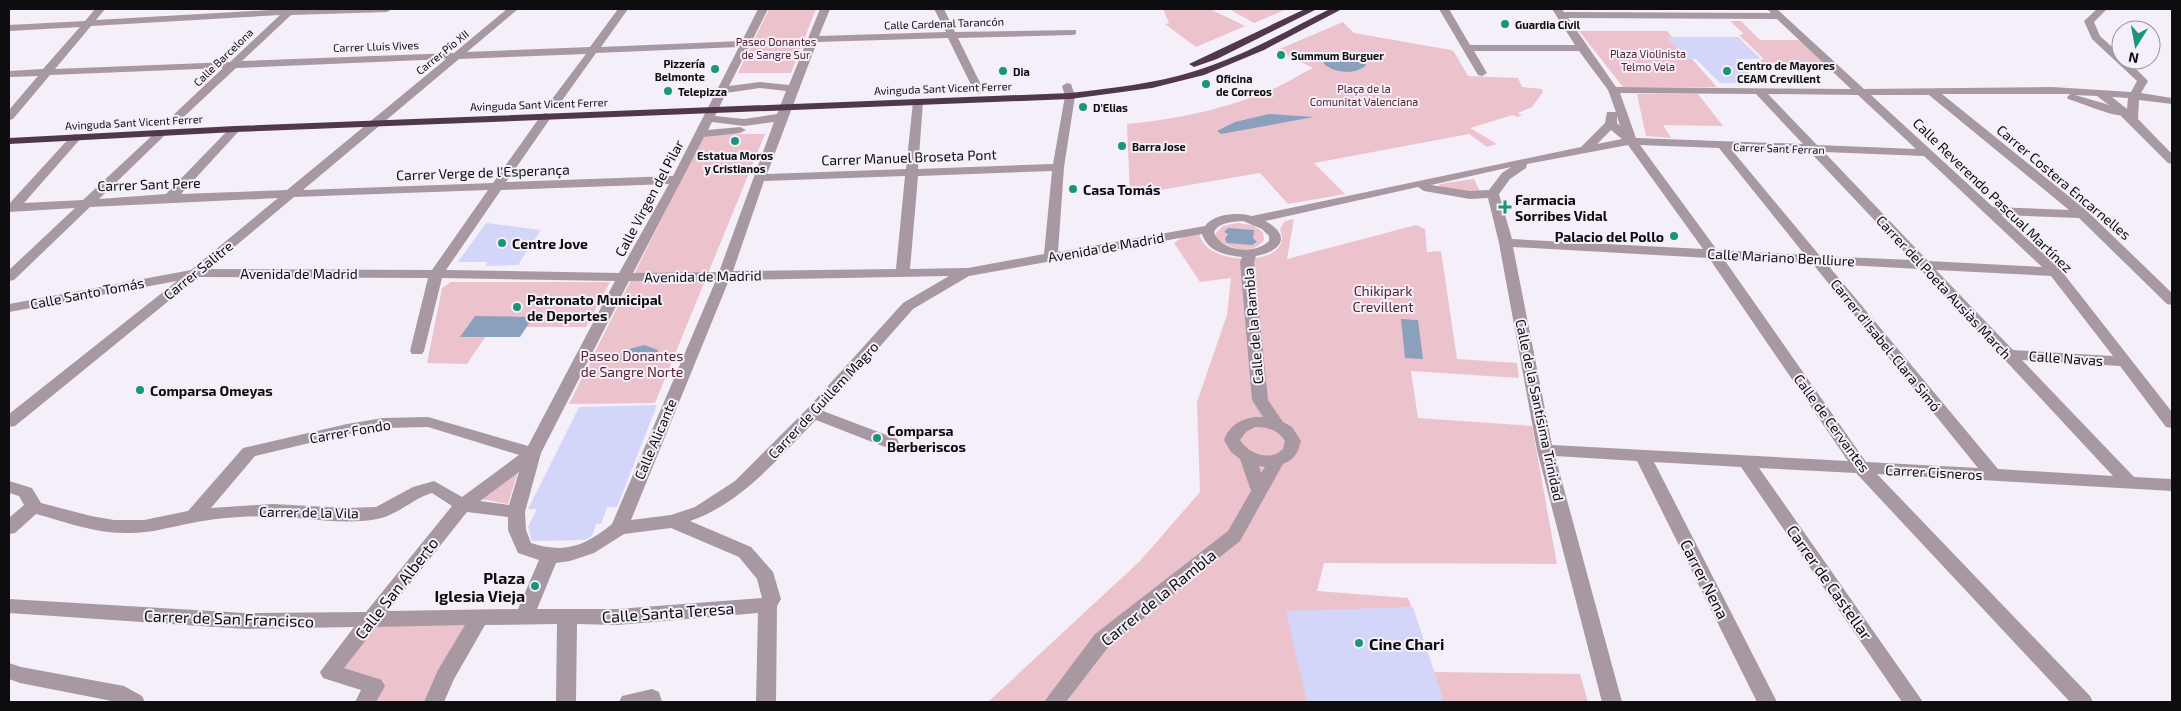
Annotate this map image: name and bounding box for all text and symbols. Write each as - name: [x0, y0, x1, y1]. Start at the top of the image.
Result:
- street label: Calle Cardenal Tarancón: [884, 14, 1004, 32]
- marker: Guardia Civil: [1499, 18, 1511, 30]
- place label: Guardia Civil: [1515, 18, 1581, 31]
- north arrow: [2111, 20, 2161, 70]
- street label: Calle Barcelona: [191, 25, 255, 89]
- street label: Carrer Pío XII: [413, 27, 471, 77]
- park label: Paseo Donantes de Sangre Sur: [736, 35, 817, 61]
- street label: Carrer Lluis Vives: [333, 38, 420, 54]
- park label: Plaza Violinista Telmo Vela: [1610, 47, 1686, 73]
- marker: Summum Burguer: [1275, 49, 1287, 61]
- place label: Summum Burguer: [1291, 49, 1384, 62]
- text: N: [2127, 49, 2140, 68]
- place label: Pizzería Belmonte: [655, 57, 705, 83]
- place label: Centro de Mayores CEAM Crevillent: [1737, 59, 1835, 85]
- marker: Pizzería Belmonte: [709, 63, 721, 75]
- marker: Dia: [997, 65, 1009, 77]
- place label: Dia: [1013, 65, 1030, 78]
- marker: Centro de Mayores CEAM Crevillent: [1721, 65, 1733, 77]
- place label: Oficina de Correos: [1216, 72, 1272, 98]
- marker: Oficina de Correos: [1200, 78, 1212, 90]
- street label: Avinguda Sant Vicent Ferrer: [874, 79, 1013, 97]
- park label: Plaça de la Comunitat Valenciana: [1310, 82, 1418, 108]
- marker: Telepizza: [662, 85, 674, 97]
- place label: Telepizza: [678, 85, 727, 98]
- street label: Avinguda Sant Vicent Ferrer: [470, 95, 609, 113]
- marker: D'Elias: [1077, 101, 1089, 113]
- place label: D'Elias: [1093, 101, 1128, 114]
- street label: Avinguda Sant Vicent Ferrer: [65, 112, 204, 132]
- street label: Calle Reverendo Pascual Martínez: [1910, 114, 2076, 276]
- street label: Carrer Costera Encarnelles: [1994, 121, 2134, 243]
- marker: Estatua Moros y Cristianos: [729, 135, 741, 147]
- street label: Calle Virgen del Pilar: [611, 136, 687, 259]
- marker: Barra Jose: [1116, 140, 1128, 152]
- place label: Barra Jose: [1132, 140, 1186, 153]
- street label: Carrer Sant Ferran: [1733, 140, 1825, 156]
- street label: Carrer Manuel Broseta Pont: [821, 145, 997, 169]
- place label: Estatua Moros y Cristianos: [697, 149, 773, 176]
- street label: Carrer Verge de l'Esperança: [396, 160, 570, 185]
- street label: Carrer Sant Pere: [97, 174, 201, 194]
- place label: Casa Tomás: [1083, 181, 1160, 198]
- marker: Casa Tomás: [1067, 183, 1079, 195]
- place label: Farmacia Sorribes Vidal: [1515, 191, 1608, 224]
- marker: Farmacia Sorribes Vidal: [1499, 201, 1511, 213]
- street label: Carrer del Poeta Ausiàs March: [1873, 212, 2015, 362]
- street label: Avenida de Madrid: [1047, 228, 1165, 266]
- place label: Palacio del Pollo: [1555, 228, 1664, 245]
- marker: Palacio del Pollo: [1668, 230, 1680, 242]
- place label: Centre Jove: [512, 235, 588, 252]
- street label: Carrer Salitre: [160, 237, 236, 303]
- marker: Centre Jove: [496, 237, 508, 249]
- street label: Calle Mariano Benlliure: [1707, 245, 1855, 269]
- street label: Avenida de Madrid: [240, 265, 358, 282]
- street label: Avenida de Madrid: [644, 266, 762, 286]
- street label: Calle de la Rambla: [1239, 267, 1267, 385]
- street label: Calle Santo Tomás: [28, 274, 146, 312]
- street label: Carrer d'Isabel-Clara Simó: [1827, 275, 1945, 415]
- park label: Chikipark Crevillent: [1352, 282, 1414, 315]
- place label: Patronato Municipal de Deportes: [527, 291, 663, 324]
- marker: Patronato Municipal de Deportes: [511, 301, 523, 313]
- street label: Calle de la Santísima Trinidad: [1512, 318, 1568, 502]
- street label: Carrer de Guillem Magro: [764, 338, 882, 462]
- park label: Paseo Donantes de Sangre Norte: [581, 347, 683, 380]
- street label: Calle Navas: [2028, 347, 2104, 369]
- street label: Calle de Cervantes: [1791, 370, 1873, 476]
- place label: Comparsa Omeyas: [150, 382, 273, 399]
- marker: Comparsa Omeyas: [134, 384, 146, 396]
- street label: Calle Alicante: [630, 396, 680, 482]
- street label: Carrer Fondo: [308, 415, 392, 446]
- place label: Comparsa Berberiscos: [887, 422, 966, 455]
- marker: Comparsa Berberiscos: [871, 432, 883, 444]
- street label: Carrer Cisneros: [1885, 461, 1983, 483]
- street label: Carrer de la Vila: [259, 503, 359, 521]
- street label: Carrer de Castellar: [1783, 521, 1877, 643]
- street label: Calle San Alberto: [350, 533, 442, 643]
- street label: Carrer Nena: [1677, 536, 1733, 622]
- street label: Carrer de la Rambla: [1097, 545, 1219, 649]
- place label: Plaza Iglesia Vieja: [434, 568, 525, 605]
- marker: Plaza Iglesia Vieja: [529, 580, 541, 592]
- street label: Calle Santa Teresa: [601, 598, 735, 626]
- street label: Carrer de San Francisco: [144, 606, 314, 630]
- place label: Cine Chari: [1369, 634, 1444, 653]
- marker: Cine Chari: [1353, 637, 1365, 649]

